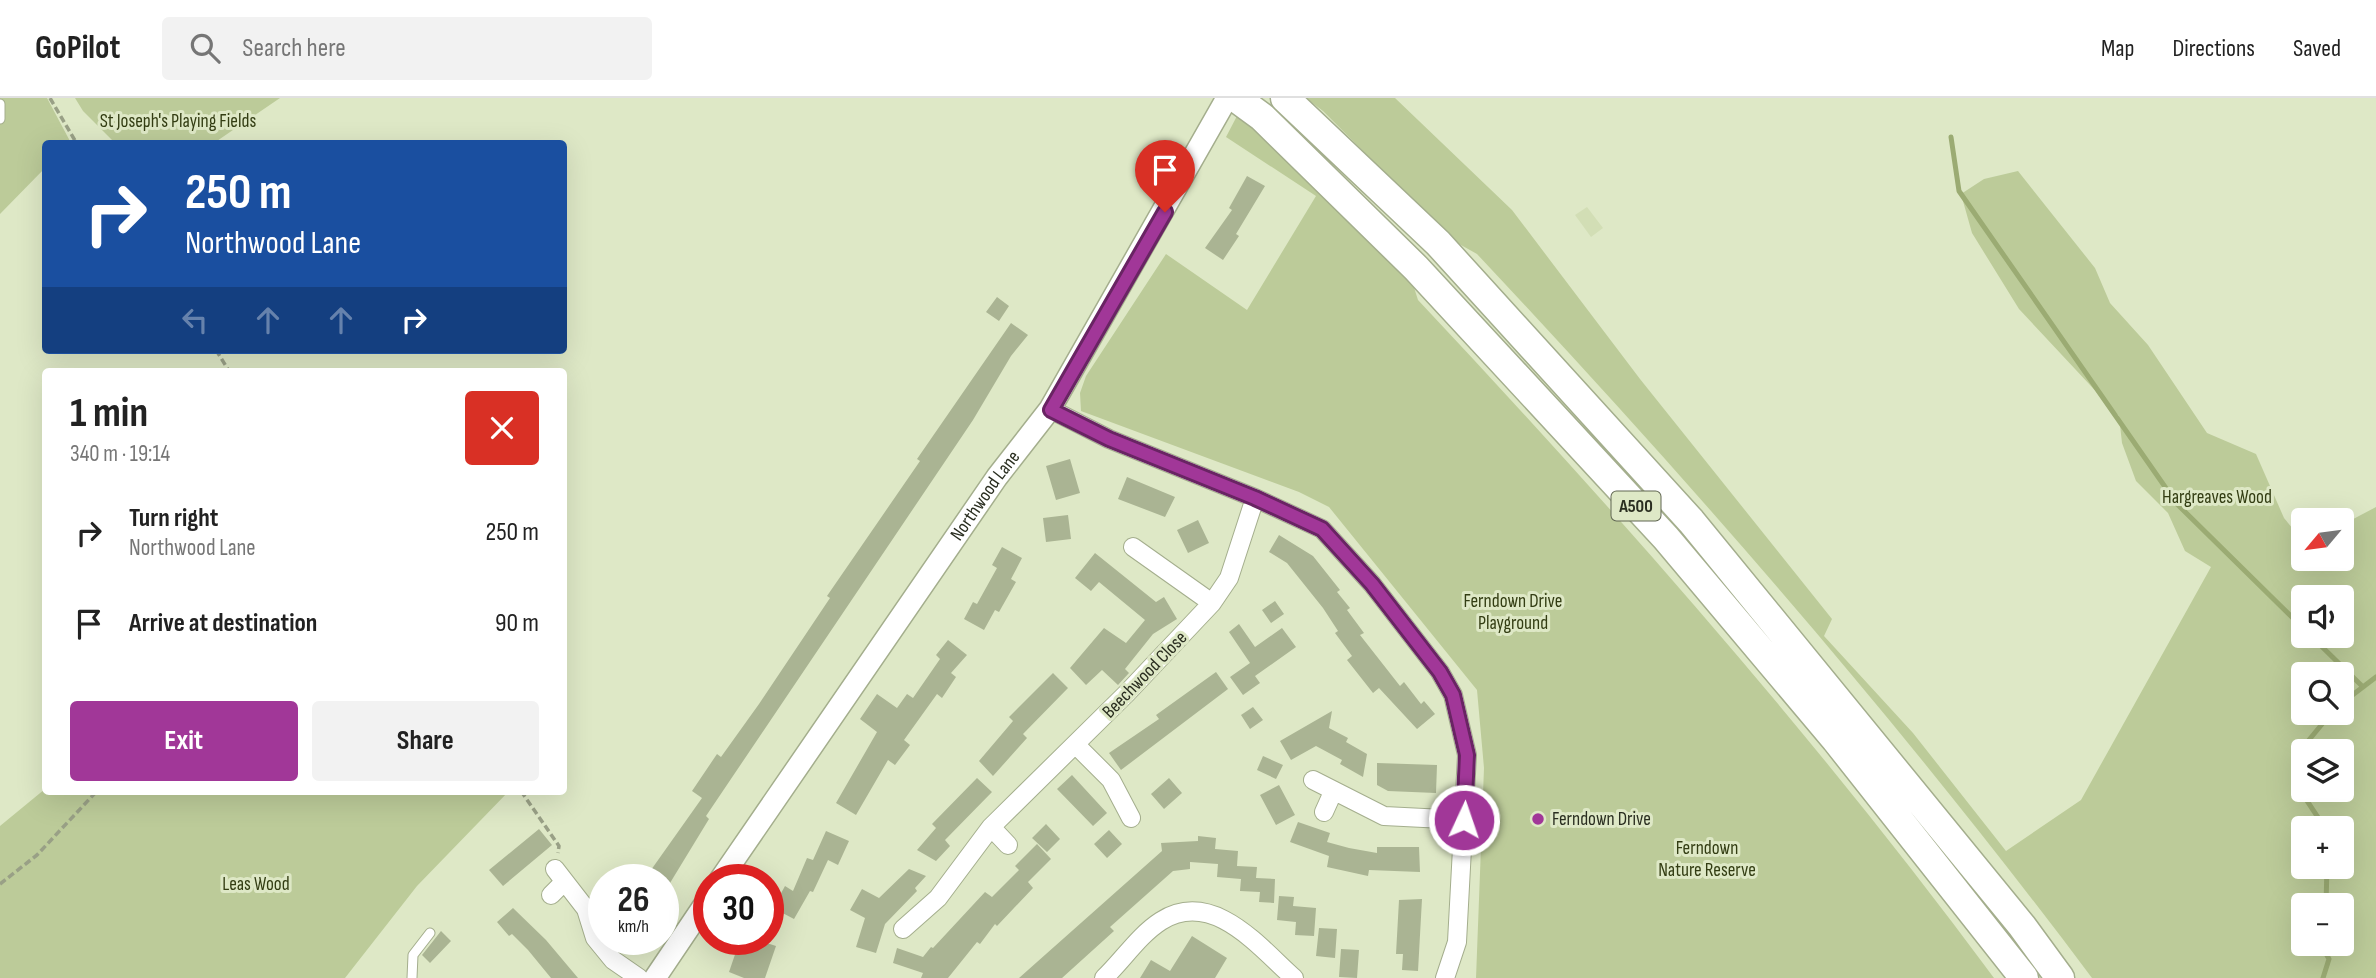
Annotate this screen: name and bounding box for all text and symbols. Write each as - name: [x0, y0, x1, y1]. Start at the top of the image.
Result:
- search box: [162, 17, 652, 80]
- text: GoPilot: [35, 28, 120, 68]
- icon: search: [186, 29, 224, 67]
- text: Search here: [242, 33, 346, 64]
- text: Map: [2101, 34, 2134, 63]
- text: Directions: [2172, 34, 2255, 63]
- text: Saved: [2293, 34, 2341, 63]
- park label: St Joseph's Playing Fields: [100, 110, 256, 133]
- pin: [1135, 140, 1195, 212]
- icon: arrive: [1146, 151, 1184, 189]
- text: 250 m: [185, 164, 291, 223]
- icon: right: [70, 168, 161, 259]
- text: Northwood Lane: [185, 224, 361, 263]
- icon: left: [176, 301, 214, 339]
- icon: ahead: [249, 301, 287, 339]
- icon: ahead: [322, 301, 360, 339]
- icon: right: [395, 301, 433, 339]
- text: 1 min: [70, 388, 148, 439]
- button: close: [465, 391, 539, 465]
- text: 340 m · 19:14: [70, 440, 170, 468]
- street label: Northwood Lane: [945, 446, 1025, 545]
- park label: Hargreaves Wood: [2162, 486, 2272, 509]
- road number: A500: [1612, 492, 1660, 520]
- text: Turn right: [129, 503, 218, 534]
- north arrow: [2291, 508, 2354, 570]
- map controls: [2291, 508, 2354, 956]
- icon: right: [70, 514, 108, 552]
- text: 250 m: [485, 517, 539, 548]
- text: Northwood Lane: [129, 534, 256, 562]
- button: sound: [2291, 585, 2354, 648]
- park label: Ferndown Drive Playground: [1464, 590, 1562, 635]
- icon: arrive: [70, 605, 108, 643]
- text: Arrive at destination: [129, 608, 317, 639]
- text: 90 m: [495, 608, 539, 639]
- street label: Beechwood Close: [1098, 627, 1192, 723]
- button: search: [2291, 662, 2354, 725]
- button: Exit: [70, 701, 298, 781]
- button: Share: [312, 701, 539, 781]
- button: layers: [2291, 739, 2354, 802]
- position arrow: [1427, 783, 1501, 857]
- place label: Ferndown Drive: [1552, 808, 1651, 831]
- marker: Ferndown Drive: [1530, 811, 1546, 827]
- button: +: [2291, 816, 2354, 879]
- park label: Ferndown Nature Reserve: [1658, 837, 1756, 882]
- speed limit sign: 30: [693, 864, 784, 955]
- park label: Leas Wood: [222, 873, 290, 896]
- text: 26: [618, 879, 649, 922]
- button: −: [2291, 893, 2354, 956]
- text: km/h: [618, 916, 649, 937]

